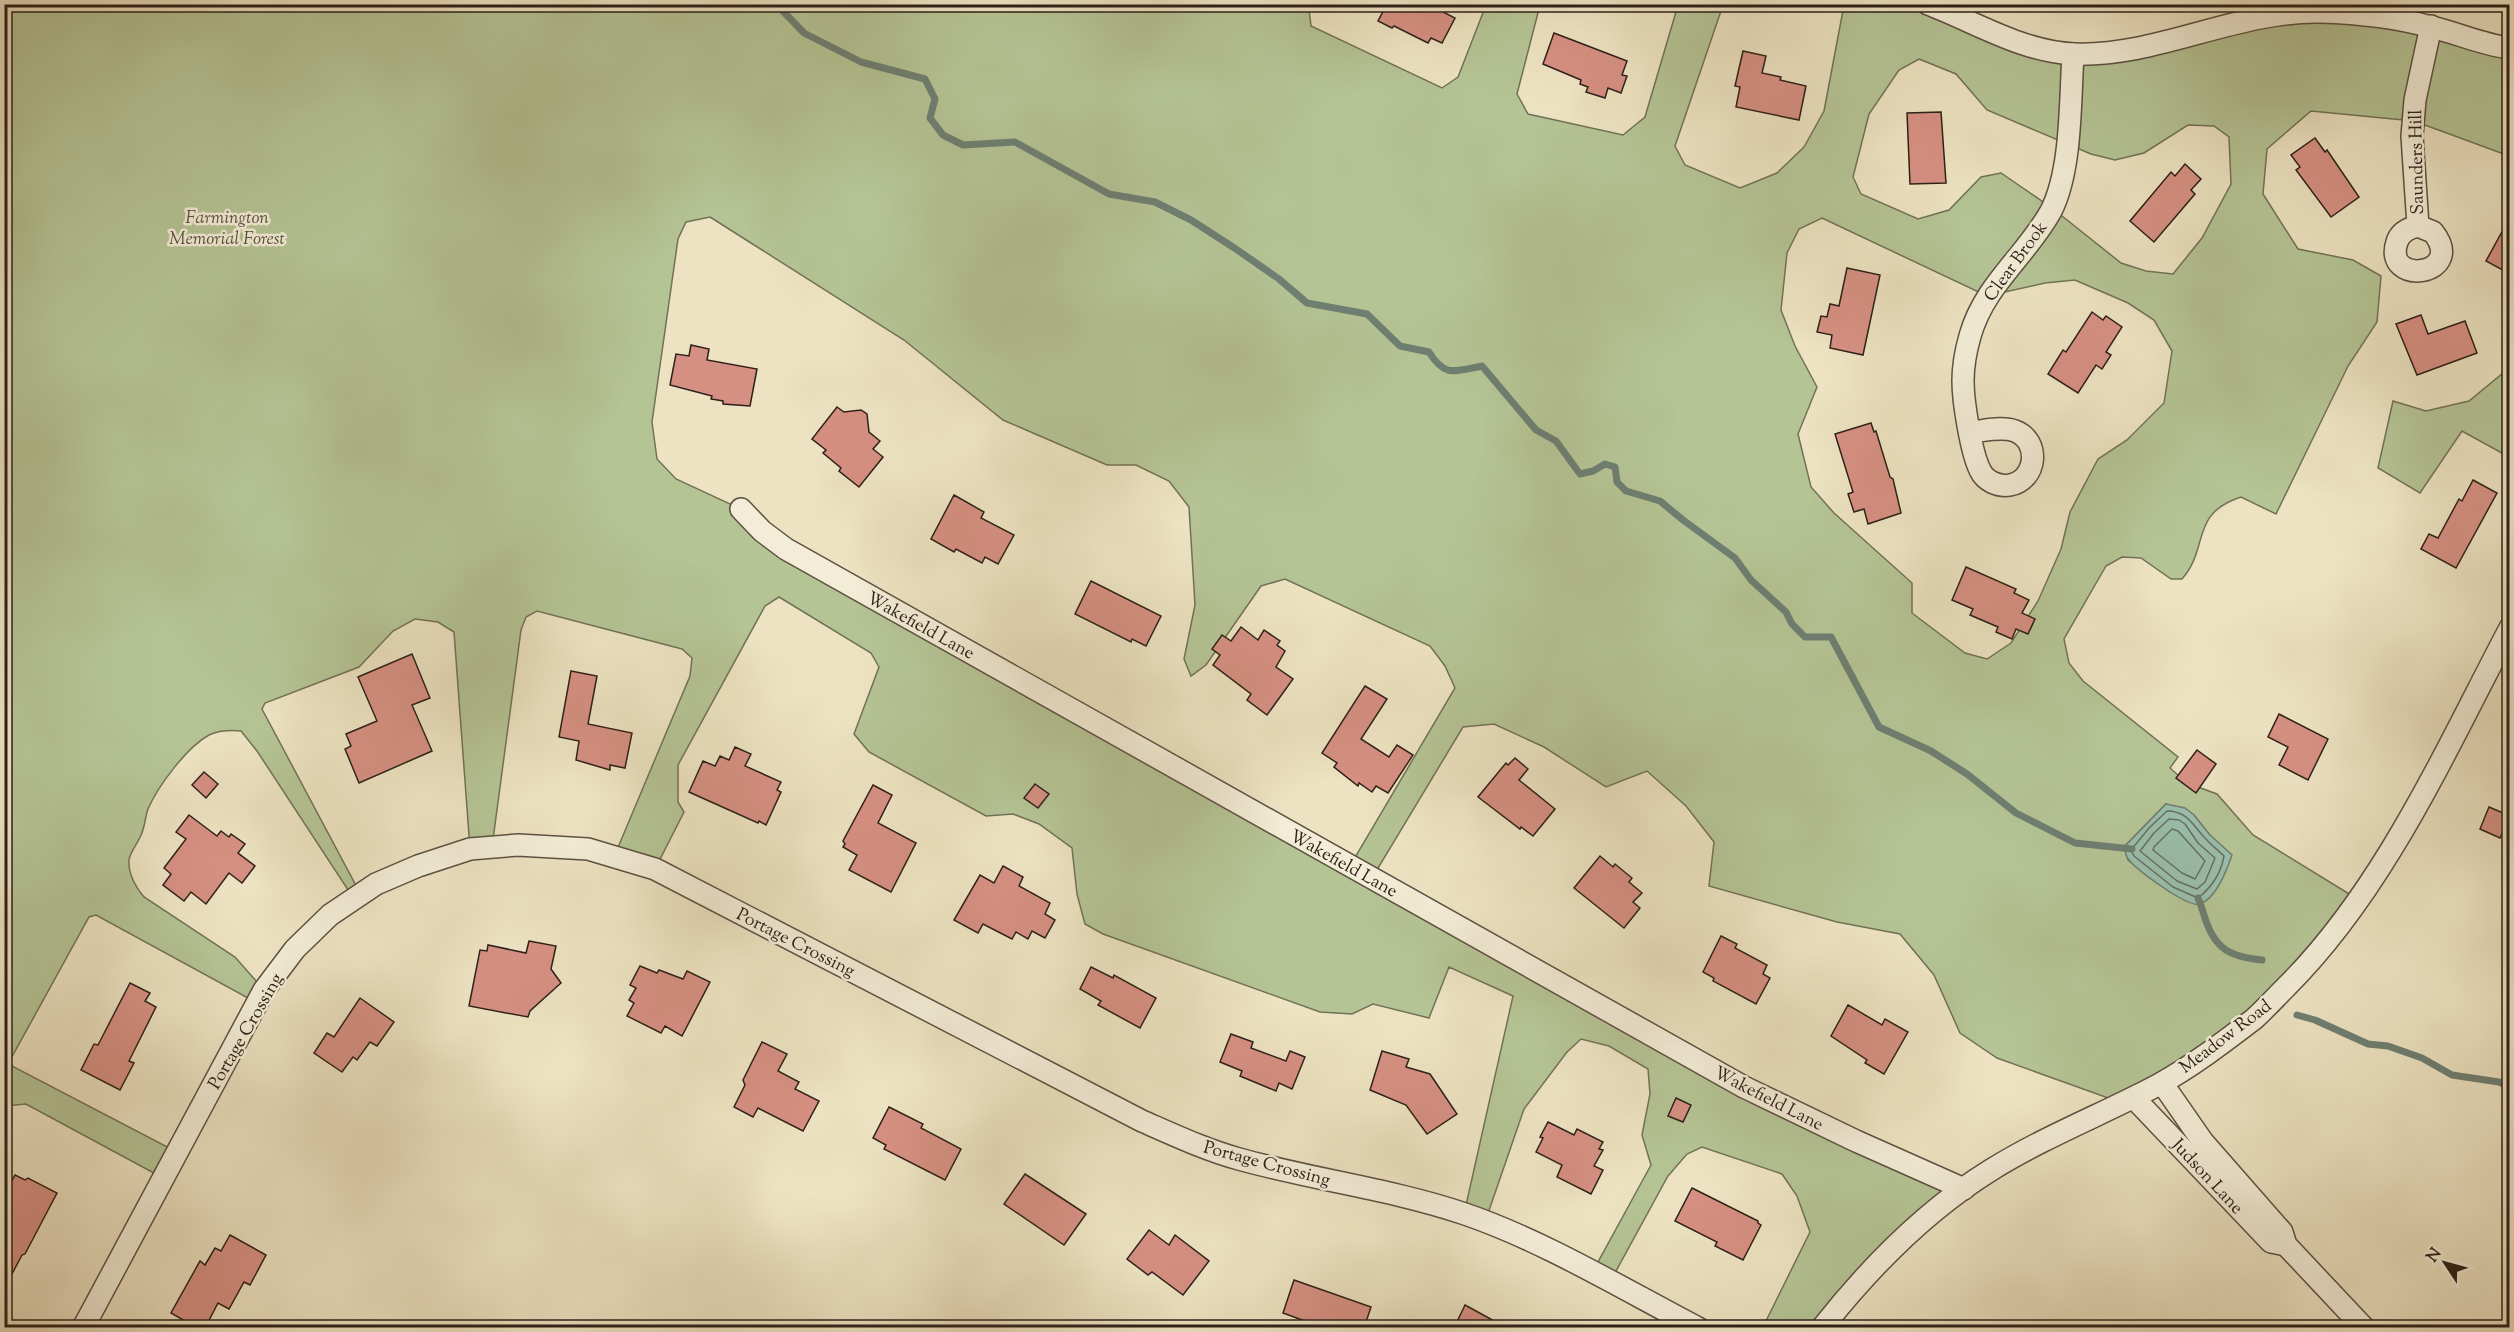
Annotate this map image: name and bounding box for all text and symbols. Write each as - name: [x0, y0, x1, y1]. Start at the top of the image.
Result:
- street label: Saunders Hill: [2404, 109, 2432, 215]
- park label: Farmington Memorial Forest: [169, 206, 286, 253]
- street label: Clear Brook: [1979, 216, 2055, 308]
- street label: Wakefield Lane: [861, 586, 979, 667]
- street label: Wakefield Lane: [1284, 824, 1402, 905]
- street label: Portage Crossing: [731, 903, 859, 985]
- street label: Portage Crossing: [203, 969, 291, 1095]
- street label: Meadow Road: [2175, 994, 2278, 1081]
- street label: Wakefield Lane: [1709, 1061, 1827, 1139]
- street label: Judson Lane: [2164, 1133, 2248, 1221]
- street label: Portage Crossing: [1200, 1135, 1333, 1194]
- north arrow: [2415, 1233, 2475, 1293]
- text: N: [2422, 1244, 2448, 1268]

